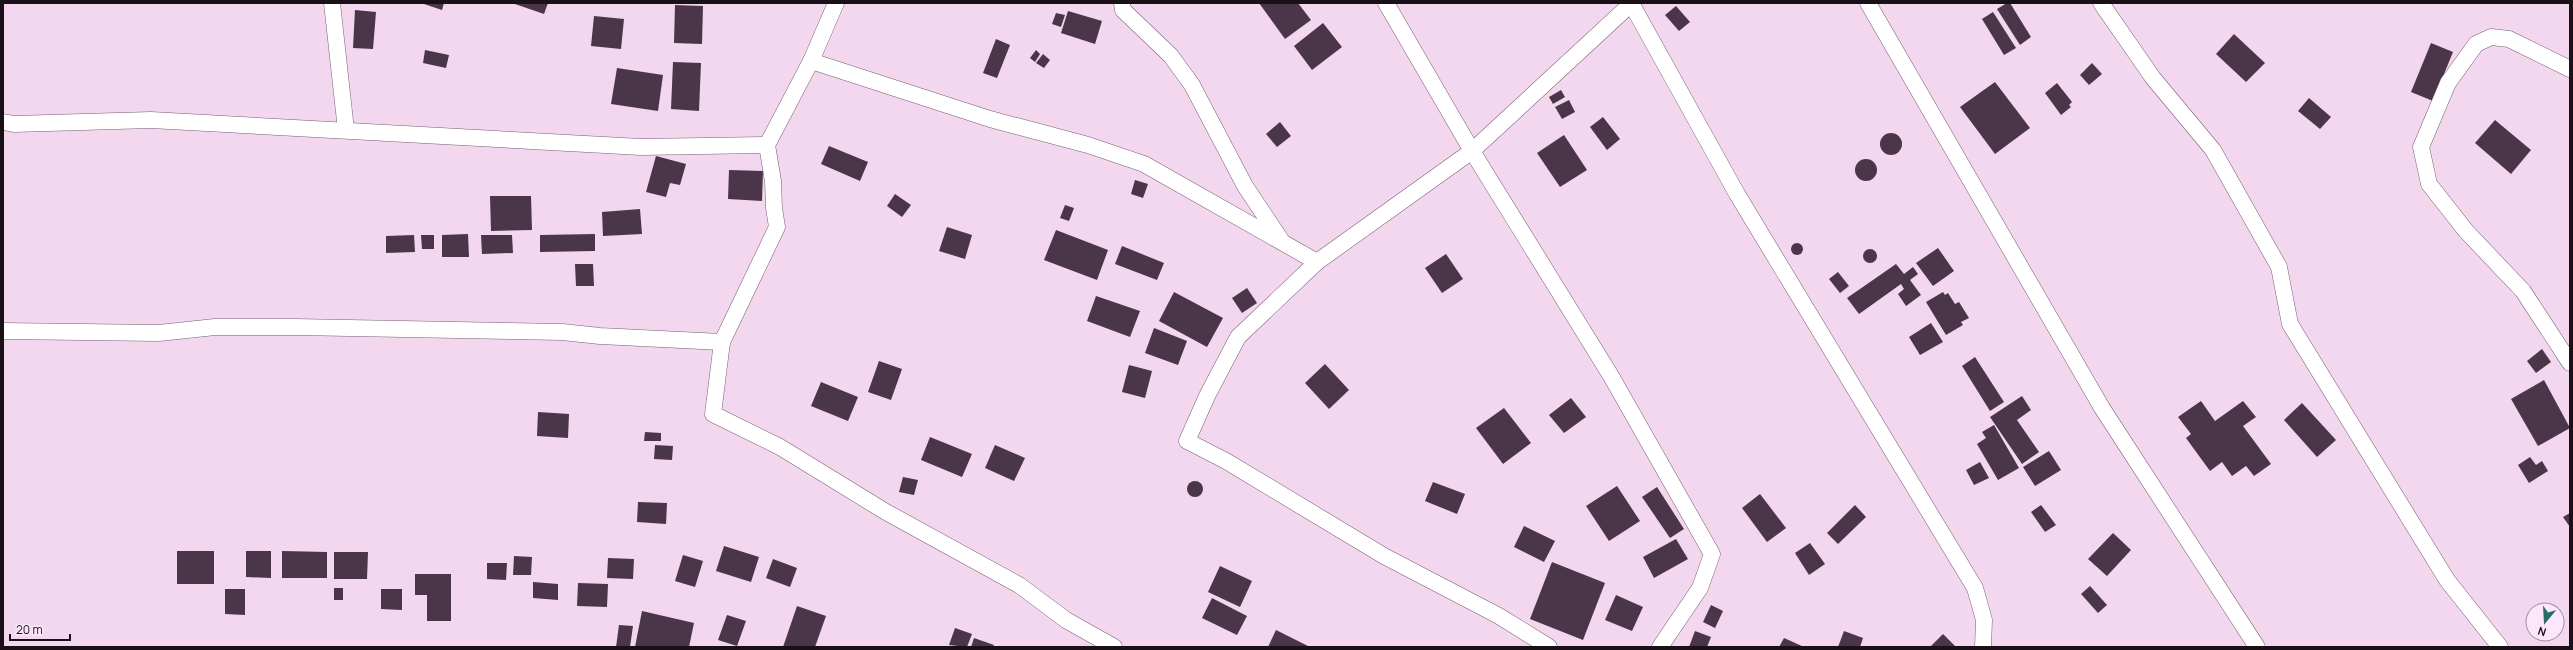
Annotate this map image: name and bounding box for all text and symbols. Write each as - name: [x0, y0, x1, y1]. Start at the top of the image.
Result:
- north arrow: [2525, 602, 2565, 642]
- scale bar: [10, 616, 70, 642]
- text: 20 m: [16, 621, 43, 638]
- text: N: [2536, 624, 2548, 640]

